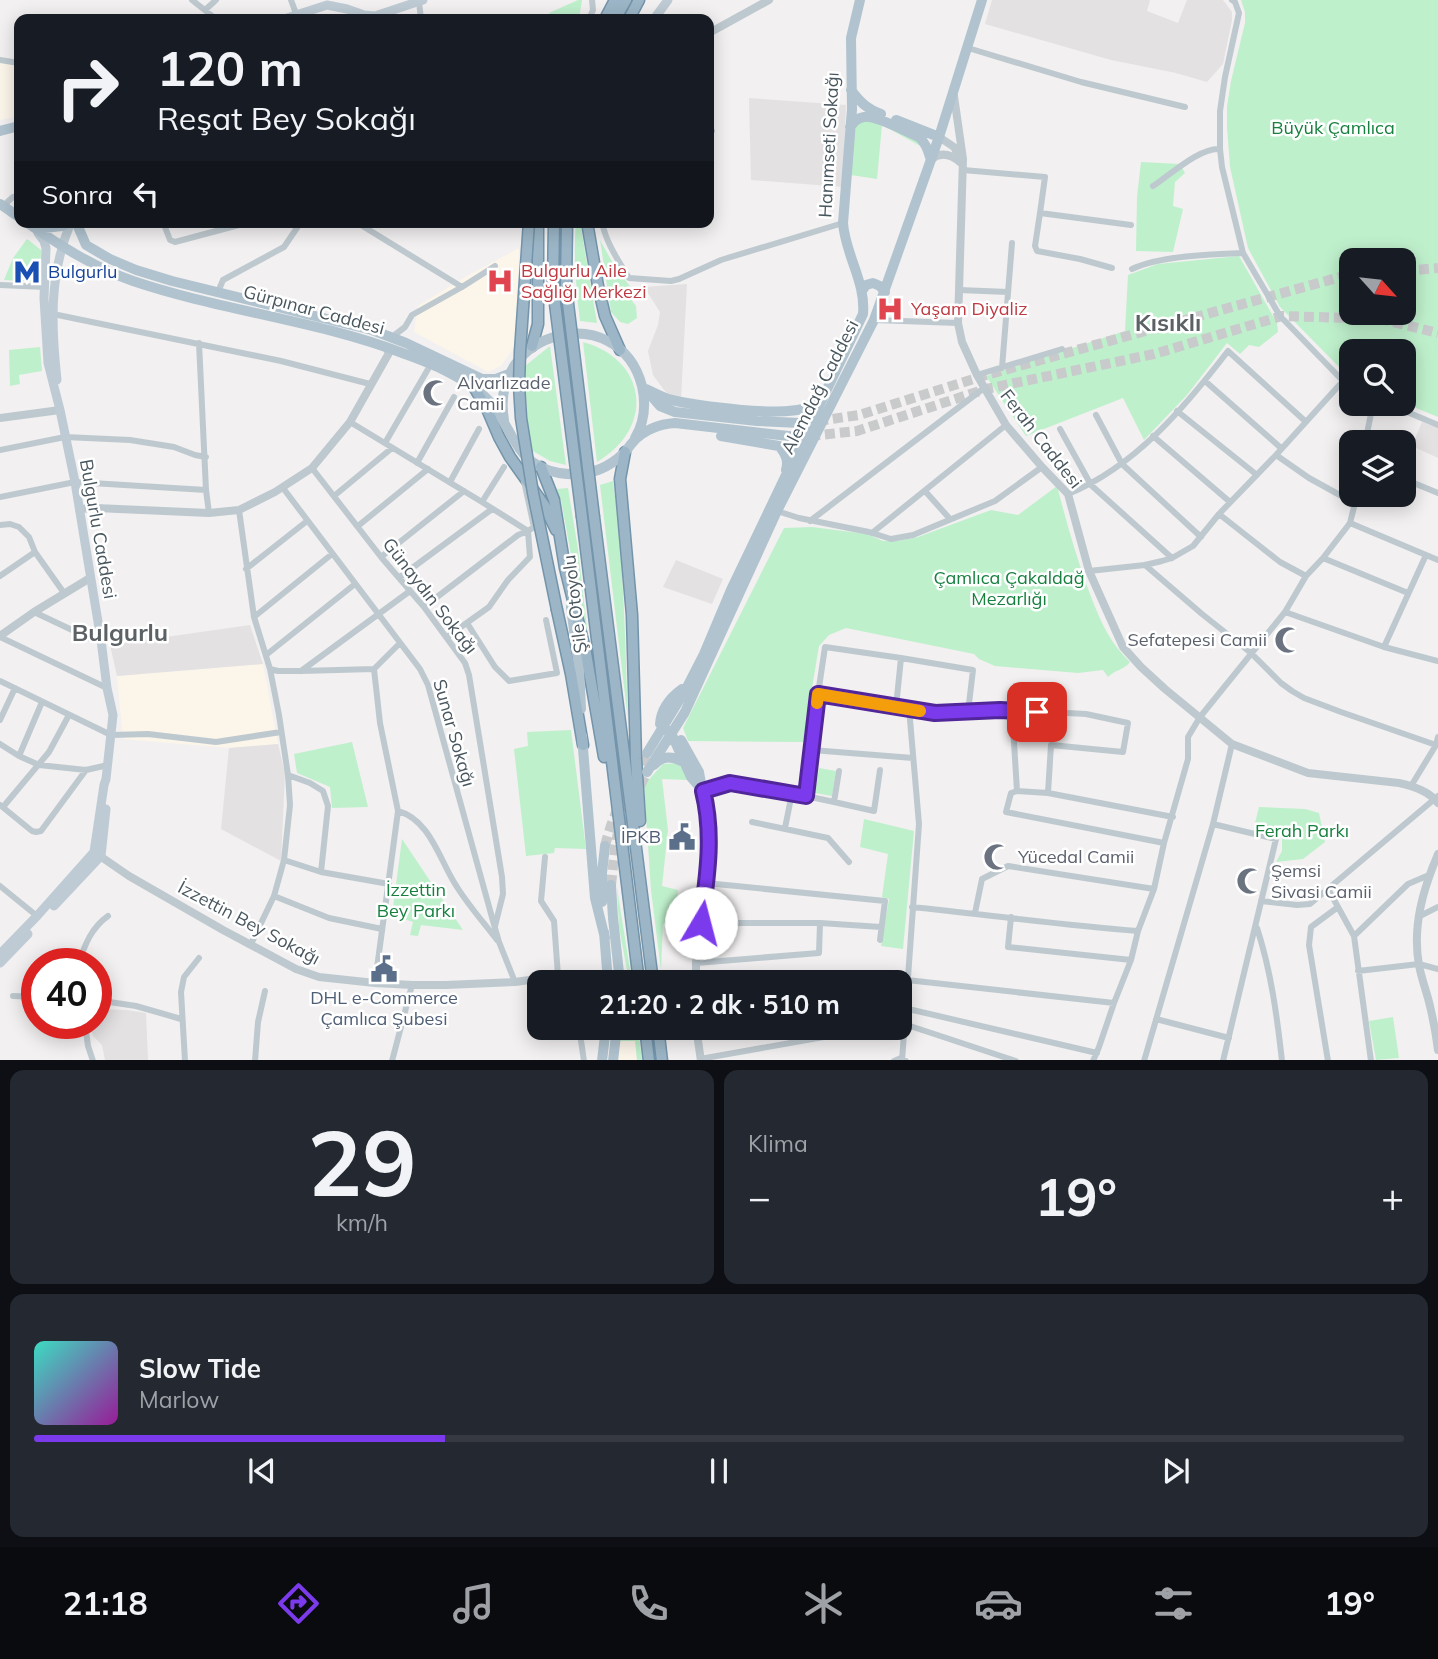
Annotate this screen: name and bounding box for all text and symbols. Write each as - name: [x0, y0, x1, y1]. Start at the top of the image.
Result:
- text: 120 m: [157, 37, 303, 98]
- icon: right: [42, 42, 133, 133]
- street label: Hanımseti Sokağı: [813, 72, 844, 218]
- text: Reşat Bey Sokağı: [157, 98, 416, 138]
- park label: Büyük Çamlıca: [1271, 116, 1395, 139]
- icon: left: [127, 175, 165, 213]
- text: Sonra: [42, 178, 113, 211]
- north arrow: [1339, 248, 1416, 326]
- map controls: [1339, 248, 1416, 507]
- metro station icon: Bulgurlu: [12, 257, 42, 287]
- place label: Bulgurlu Aile Sağlığı Merkezi: [521, 259, 646, 303]
- place label: Bulgurlu: [48, 260, 117, 283]
- hospital icon: Bulgurlu Aile Sağlığı Merkezi: [485, 266, 515, 296]
- street label: Gürpınar Caddesi: [241, 280, 387, 339]
- hospital icon: Yaşam Diyaliz: [875, 294, 905, 324]
- place label: Yaşam Diyaliz: [910, 297, 1028, 320]
- district label: Kısıklı: [1135, 307, 1201, 337]
- street label: Alemdağ Caddesi: [776, 316, 863, 458]
- button: search: [1339, 339, 1416, 416]
- place label: Alvarlızade Camii: [457, 371, 550, 415]
- mosque icon: Alvarlızade Camii: [421, 378, 451, 408]
- street label: Ferah Caddesi: [996, 385, 1087, 493]
- button: layers: [1339, 430, 1416, 507]
- street label: Bulgurlu Caddesi: [75, 457, 122, 601]
- street label: Günaydın Sokağı: [378, 533, 483, 658]
- street label: Şile Otoyolu: [557, 554, 592, 655]
- park label: Çamlıca Çakaldağ Mezarlığı: [933, 566, 1085, 610]
- district label: Bulgurlu: [72, 617, 168, 647]
- mosque icon: Sefatepesi Camii: [1273, 625, 1303, 655]
- place label: Sefatepesi Camii: [1127, 628, 1267, 651]
- street label: Sunar Sokağı: [428, 676, 481, 789]
- pin: [1007, 682, 1067, 742]
- icon: arrive: [1018, 693, 1056, 731]
- park label: Ferah Parkı: [1255, 819, 1349, 842]
- public building icon: İPKB: [667, 822, 697, 852]
- place label: İPKB: [621, 825, 661, 848]
- mosque icon: Yücedal Camii: [982, 842, 1012, 872]
- place label: Yücedal Camii: [1017, 845, 1134, 868]
- place label: Şemsi Sivasi Camii: [1271, 859, 1372, 903]
- mosque icon: Şemsi Sivasi Camii: [1235, 866, 1265, 896]
- street label: İzzettin Bey Sokağı: [174, 875, 324, 970]
- park label: İzzettin Bey Parkı: [377, 878, 455, 922]
- position arrow: [664, 886, 738, 960]
- speed limit sign: 40: [21, 948, 112, 1039]
- public building icon: DHL e-Commerce Çamlıca Şubesi: [369, 954, 399, 984]
- place label: DHL e-Commerce Çamlıca Şubesi: [310, 986, 458, 1030]
- text: 21:20 · 2 dk · 510 m: [599, 988, 840, 1021]
- text: 29: [307, 1105, 417, 1219]
- text: Klima: [748, 1129, 808, 1158]
- text: 19°: [1035, 1164, 1117, 1229]
- text: −: [748, 1173, 771, 1221]
- text: +: [1381, 1173, 1404, 1221]
- text: km/h: [336, 1208, 388, 1237]
- text: Slow Tide: [139, 1352, 261, 1385]
- text: Marlow: [139, 1385, 219, 1414]
- icon: previous: [243, 1452, 281, 1490]
- icon: pause: [700, 1452, 738, 1490]
- icon: next: [1157, 1452, 1195, 1490]
- icon: directions: [274, 1579, 323, 1628]
- icon: music: [449, 1579, 498, 1628]
- icon: phone: [624, 1579, 673, 1628]
- icon: climate: [799, 1579, 848, 1628]
- icon: car: [974, 1579, 1023, 1628]
- icon: filters: [1149, 1579, 1198, 1628]
- text: 21:18: [63, 1583, 148, 1623]
- text: 19°: [1324, 1583, 1375, 1623]

